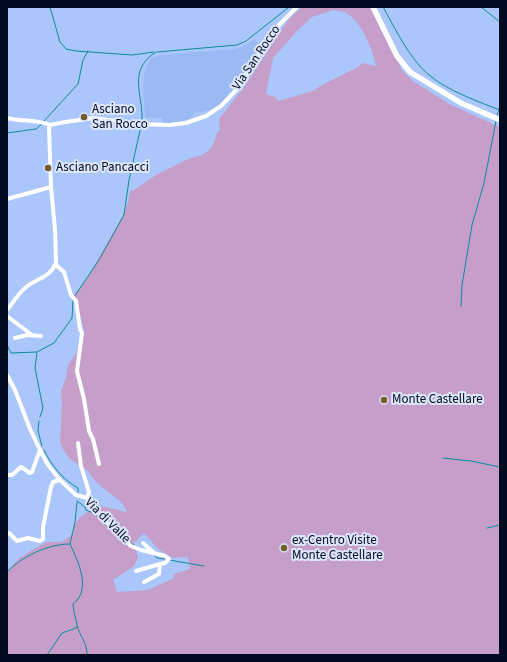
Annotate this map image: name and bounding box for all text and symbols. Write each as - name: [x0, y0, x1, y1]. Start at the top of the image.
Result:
- street label: Via San Rocco: [230, 23, 284, 93]
- place label: Asciano San Rocco: [92, 102, 148, 133]
- marker: Asciano San Rocco: [79, 112, 89, 122]
- place label: Asciano Pancacci: [56, 160, 149, 176]
- marker: Asciano Pancacci: [43, 163, 53, 173]
- place label: Monte Castellare: [392, 392, 483, 408]
- marker: Monte Castellare: [379, 395, 389, 405]
- street label: Via di Valle: [81, 495, 133, 547]
- place label: ex-Centro Visite Monte Castellare: [292, 533, 383, 564]
- marker: ex-Centro Visite Monte Castellare: [279, 543, 289, 553]

